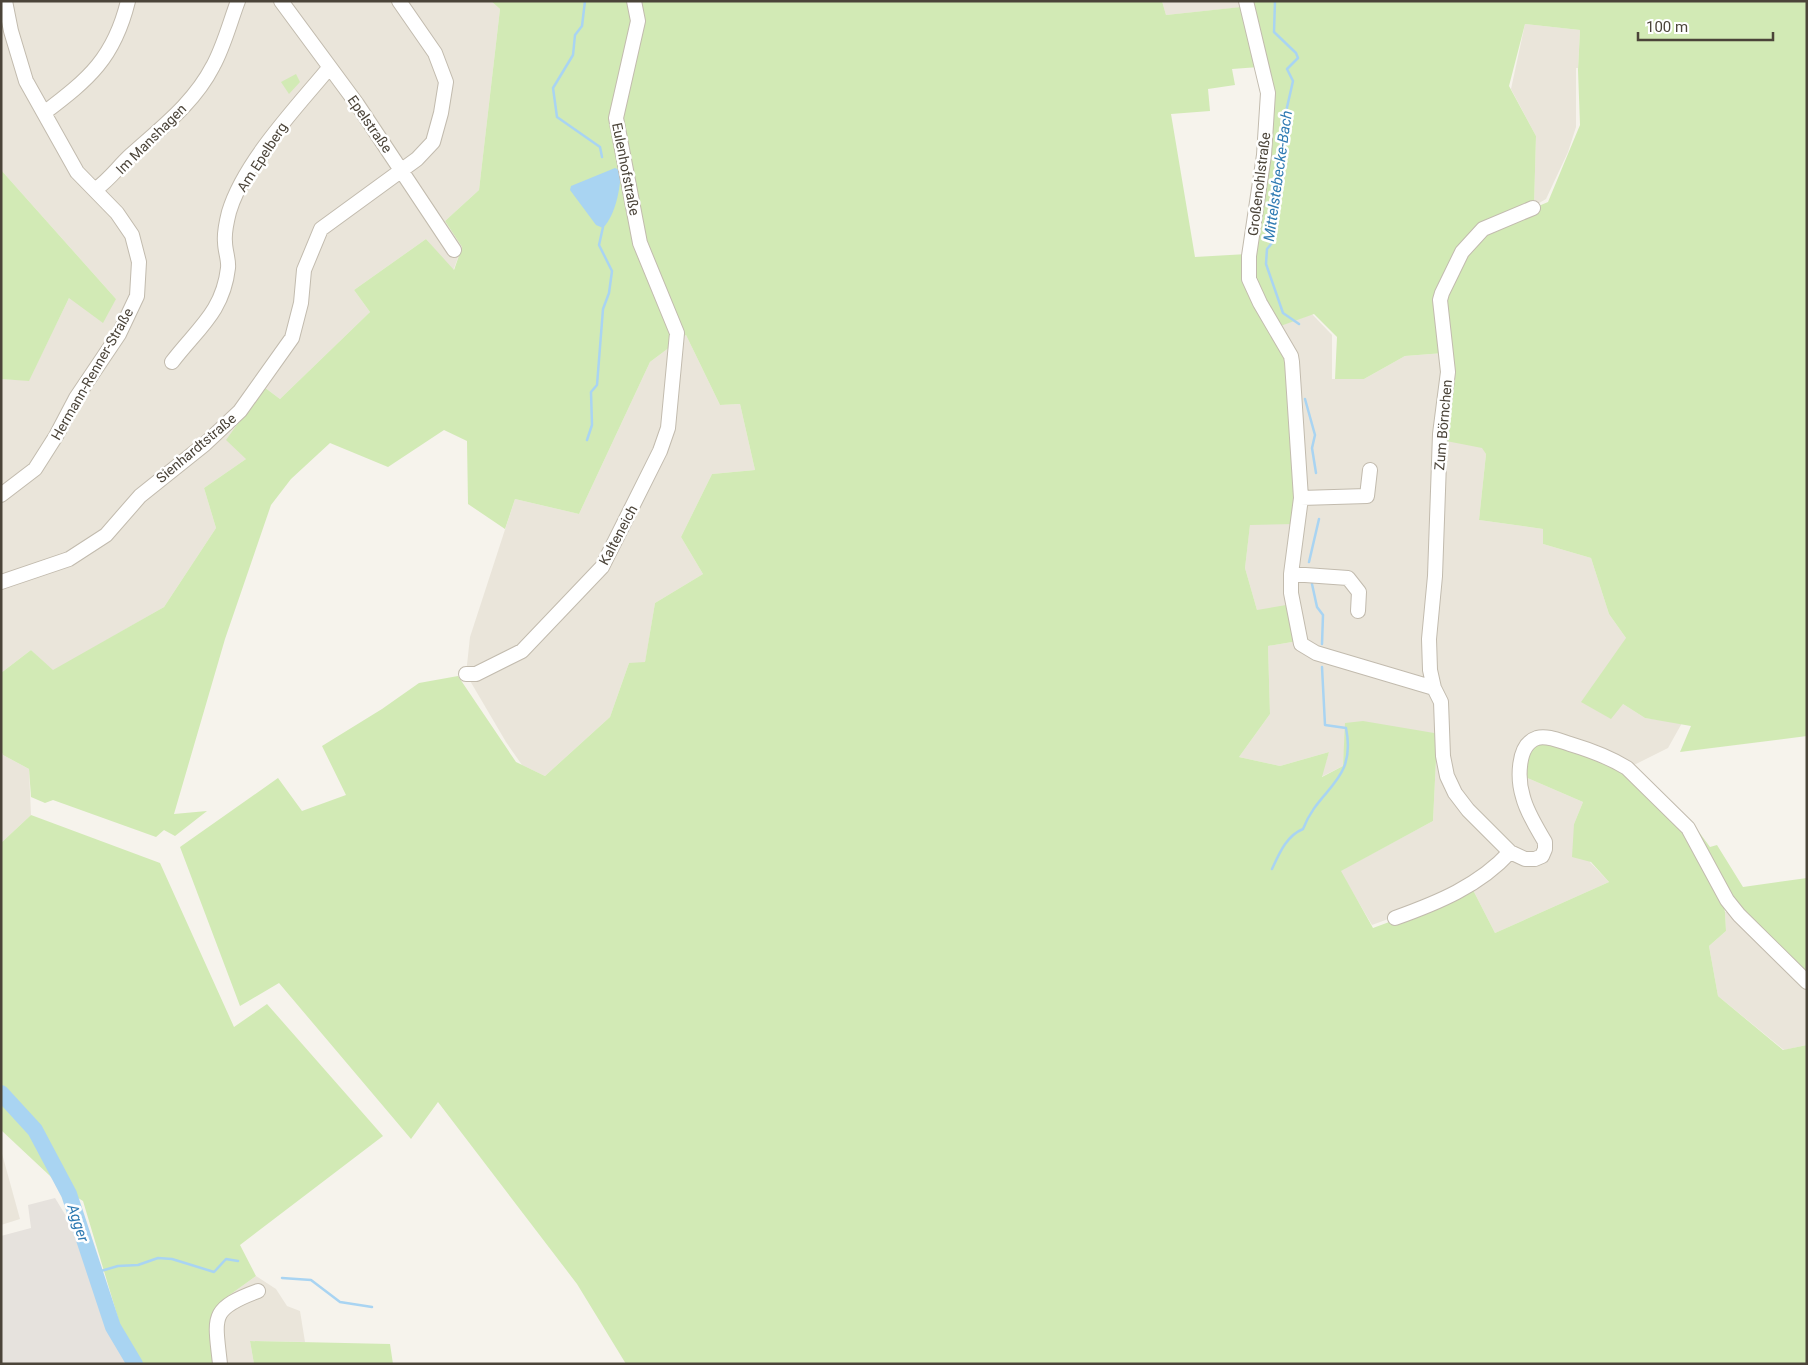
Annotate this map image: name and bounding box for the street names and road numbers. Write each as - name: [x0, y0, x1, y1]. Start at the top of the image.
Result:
- street label: Epelstraße: [344, 92, 396, 156]
- street label: Im Manshagen: [113, 101, 189, 177]
- street label: Am Epelberg: [234, 119, 290, 195]
- street label: Eulenhofstraße: [609, 121, 643, 217]
- street label: Großenohlstraße: [1245, 131, 1273, 237]
- street label: Hermann-Renner-Straße: [48, 305, 136, 443]
- street label: Zum Börnchen: [1431, 379, 1455, 471]
- street label: Sienhardtstraße: [153, 410, 239, 486]
- street label: Kalteneich: [596, 502, 640, 568]

